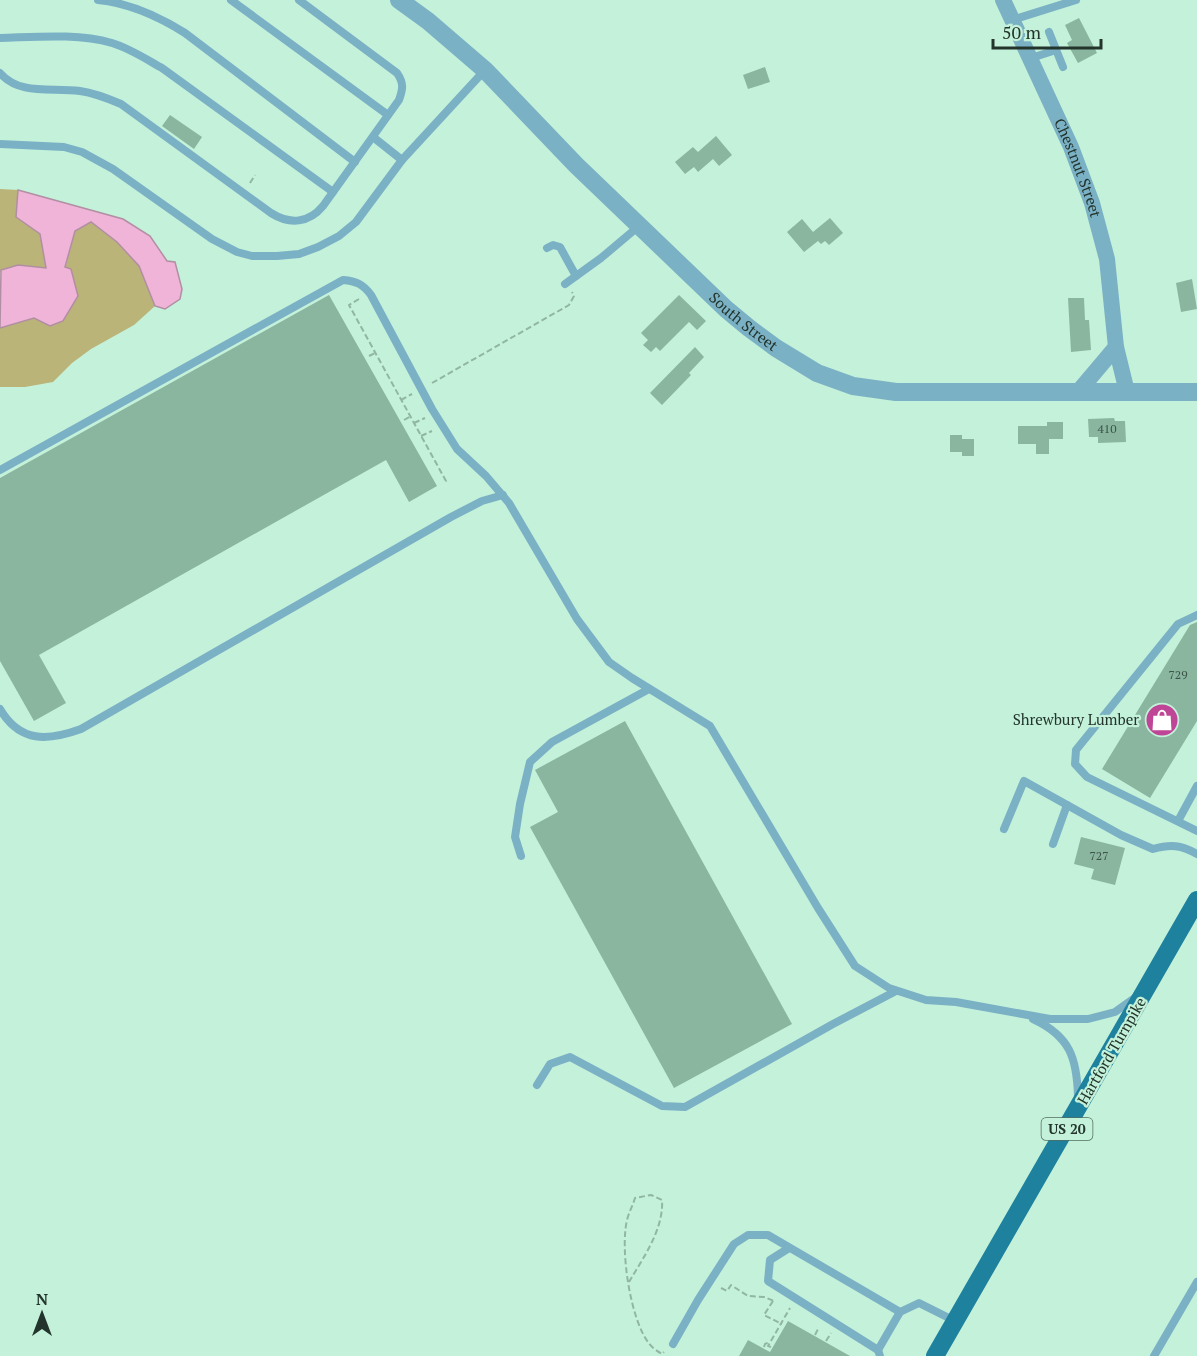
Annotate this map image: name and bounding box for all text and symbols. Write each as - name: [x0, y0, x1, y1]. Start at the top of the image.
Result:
- scale bar: [993, 12, 1101, 50]
- text: 50 m: [1002, 20, 1042, 44]
- street label: Chestnut Street: [1050, 115, 1107, 220]
- street label: South Street: [705, 287, 783, 355]
- house number: 410: [1097, 421, 1117, 436]
- house number: 729: [1168, 667, 1188, 682]
- shop icon: Shrewbury Lumber: [1144, 702, 1180, 738]
- place label: Shrewbury Lumber: [1013, 709, 1139, 729]
- house number: 727: [1089, 848, 1109, 863]
- street label: Hartford Turnpike: [1072, 993, 1150, 1108]
- road number: US 20: [1042, 1118, 1092, 1140]
- north arrow: [12, 1284, 72, 1344]
- text: N: [36, 1288, 48, 1310]

